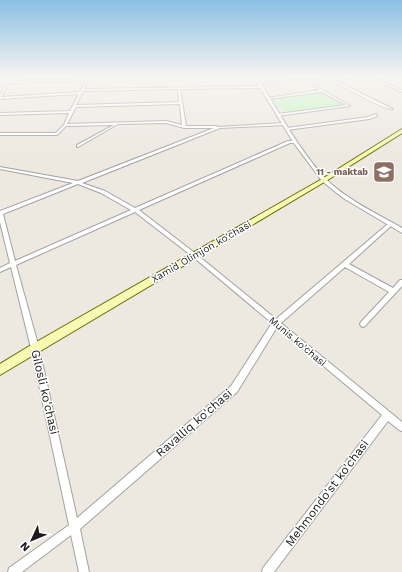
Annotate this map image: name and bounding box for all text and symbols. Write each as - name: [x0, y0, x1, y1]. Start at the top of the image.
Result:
- school or university icon: 11 - maktab: [371, 159, 397, 185]
- place label: 11 - maktab: [316, 167, 368, 177]
- street label: Xamid Olimjon ko'chasi: [149, 218, 253, 285]
- street label: Munis ko'chasi: [267, 314, 328, 368]
- street label: Gilosli ko'chasi: [28, 348, 62, 436]
- street label: Ravalliq ko'chasi: [153, 386, 235, 460]
- street label: Mehmondo'st ko'chasi: [282, 437, 372, 549]
- north arrow: [12, 520, 52, 560]
- text: N: [18, 539, 33, 554]

